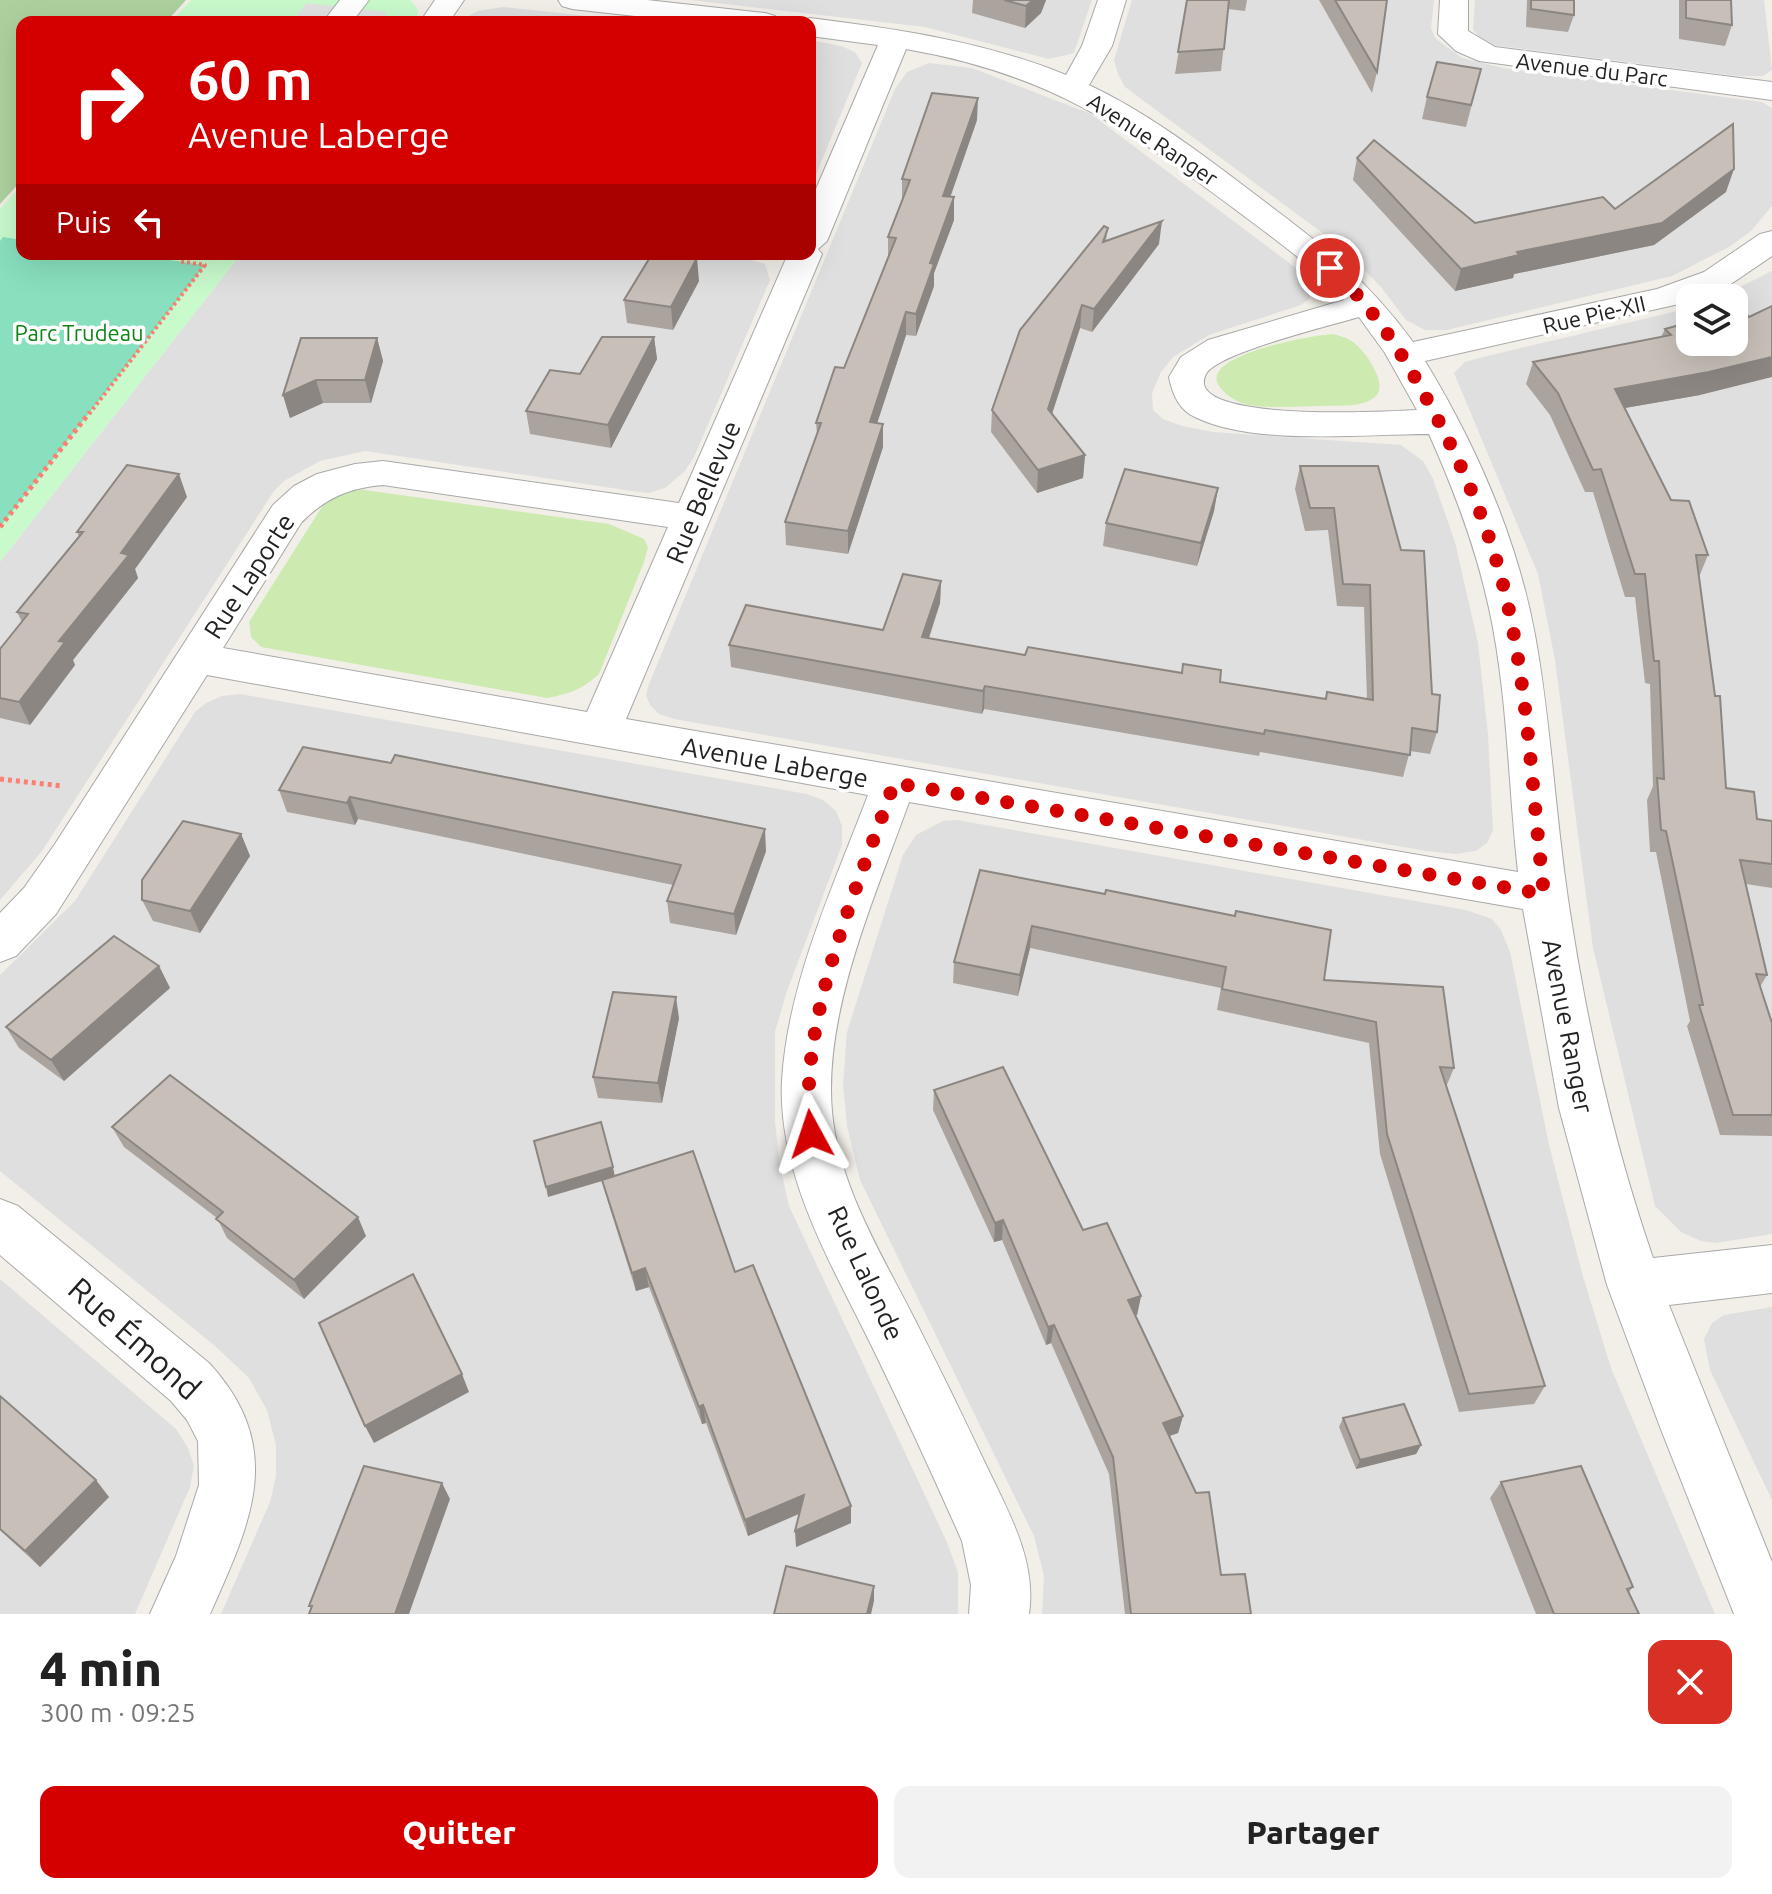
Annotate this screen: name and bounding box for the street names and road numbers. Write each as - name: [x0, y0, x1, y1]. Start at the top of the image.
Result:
- street label: Avenue du Parc: [1515, 47, 1669, 91]
- street label: Avenue Ranger: [1083, 88, 1223, 191]
- street label: Rue Pie-XII: [1540, 290, 1648, 338]
- street label: Rue Bellevue: [660, 416, 746, 568]
- street label: Rue Laporte: [198, 508, 300, 644]
- street label: Avenue Laberge: [679, 731, 871, 793]
- street label: Avenue Ranger: [1537, 936, 1599, 1116]
- street label: Rue Lalonde: [822, 1201, 910, 1345]
- street label: Rue Émond: [62, 1270, 208, 1406]

